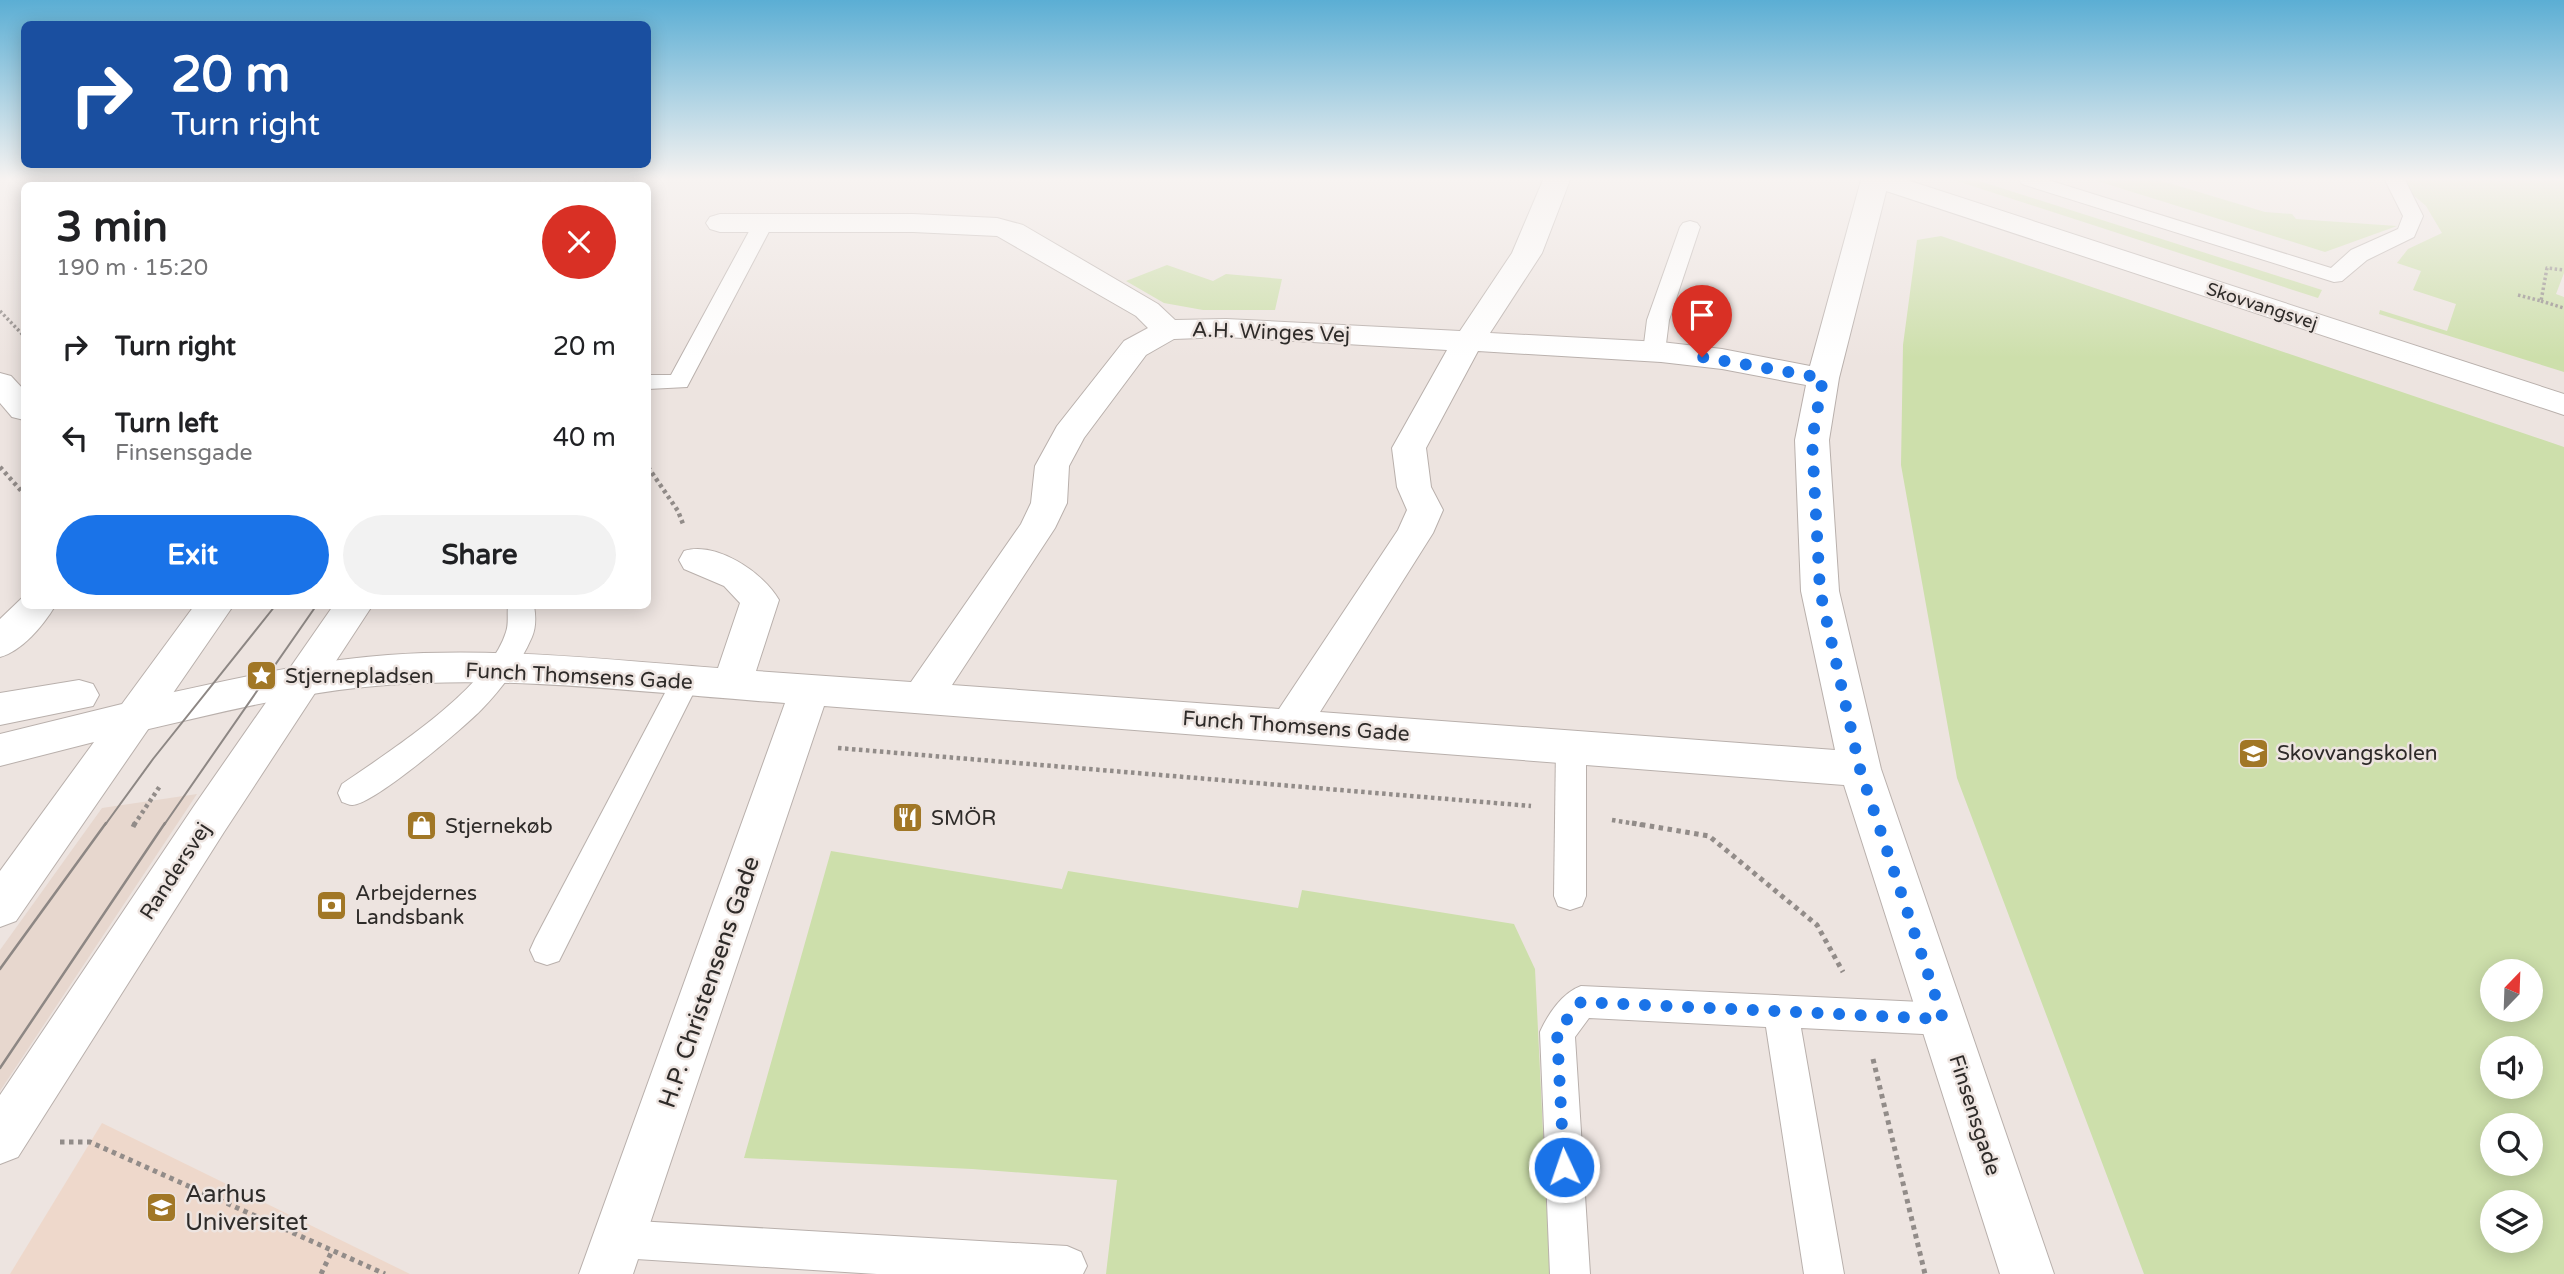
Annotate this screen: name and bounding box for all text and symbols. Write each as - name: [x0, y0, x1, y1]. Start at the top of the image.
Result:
- text: 20 m: [171, 46, 290, 105]
- icon: right: [56, 49, 147, 140]
- text: Turn right: [171, 106, 320, 144]
- text: 3 min: [56, 202, 168, 253]
- button: close: [542, 205, 616, 279]
- text: 190 m · 15:20: [56, 254, 208, 282]
- street label: Skovvangsvej: [2204, 278, 2320, 334]
- pin: [1672, 285, 1732, 357]
- icon: arrive: [1683, 296, 1721, 334]
- street label: A.H. Winges Vej: [1191, 317, 1351, 348]
- icon: right: [56, 328, 94, 366]
- text: Turn right: [115, 331, 236, 362]
- text: 20 m: [553, 331, 616, 362]
- text: Turn left: [115, 408, 218, 439]
- icon: left: [56, 419, 94, 457]
- text: 40 m: [553, 422, 616, 453]
- text: Finsensgade: [115, 439, 253, 467]
- button: Exit: [56, 515, 329, 595]
- button: Share: [343, 515, 616, 595]
- street label: Funch Thomsens Gade: [465, 658, 693, 695]
- place icon: Stjernepladsen: [245, 659, 279, 693]
- place label: Stjernepladsen: [285, 664, 434, 689]
- street label: Funch Thomsens Gade: [1182, 706, 1411, 747]
- school or university icon: Skovvangskolen: [2237, 736, 2271, 770]
- place label: Skovvangskolen: [2277, 741, 2438, 766]
- restaurant icon: SMÖR: [891, 801, 925, 835]
- place label: SMÖR: [931, 806, 996, 831]
- shop icon: Stjernekøb: [405, 809, 439, 843]
- place label: Stjernekøb: [445, 814, 553, 839]
- street label: Randersvej: [135, 818, 216, 925]
- street label: H.P. Christensens Gade: [653, 853, 766, 1112]
- place label: Arbejdernes Landsbank: [355, 881, 477, 930]
- bank icon: Arbejdernes Landsbank: [315, 888, 349, 922]
- north arrow: [2480, 959, 2543, 1022]
- map controls: [2480, 959, 2543, 1253]
- button: sound: [2480, 1036, 2543, 1099]
- street label: Finsensgade: [1943, 1052, 2006, 1179]
- button: search: [2480, 1113, 2543, 1176]
- position arrow: [1527, 1130, 1601, 1204]
- place label: Aarhus Universitet: [185, 1180, 308, 1237]
- button: layers: [2480, 1190, 2543, 1253]
- school or university icon: Aarhus Universitet: [145, 1191, 179, 1225]

